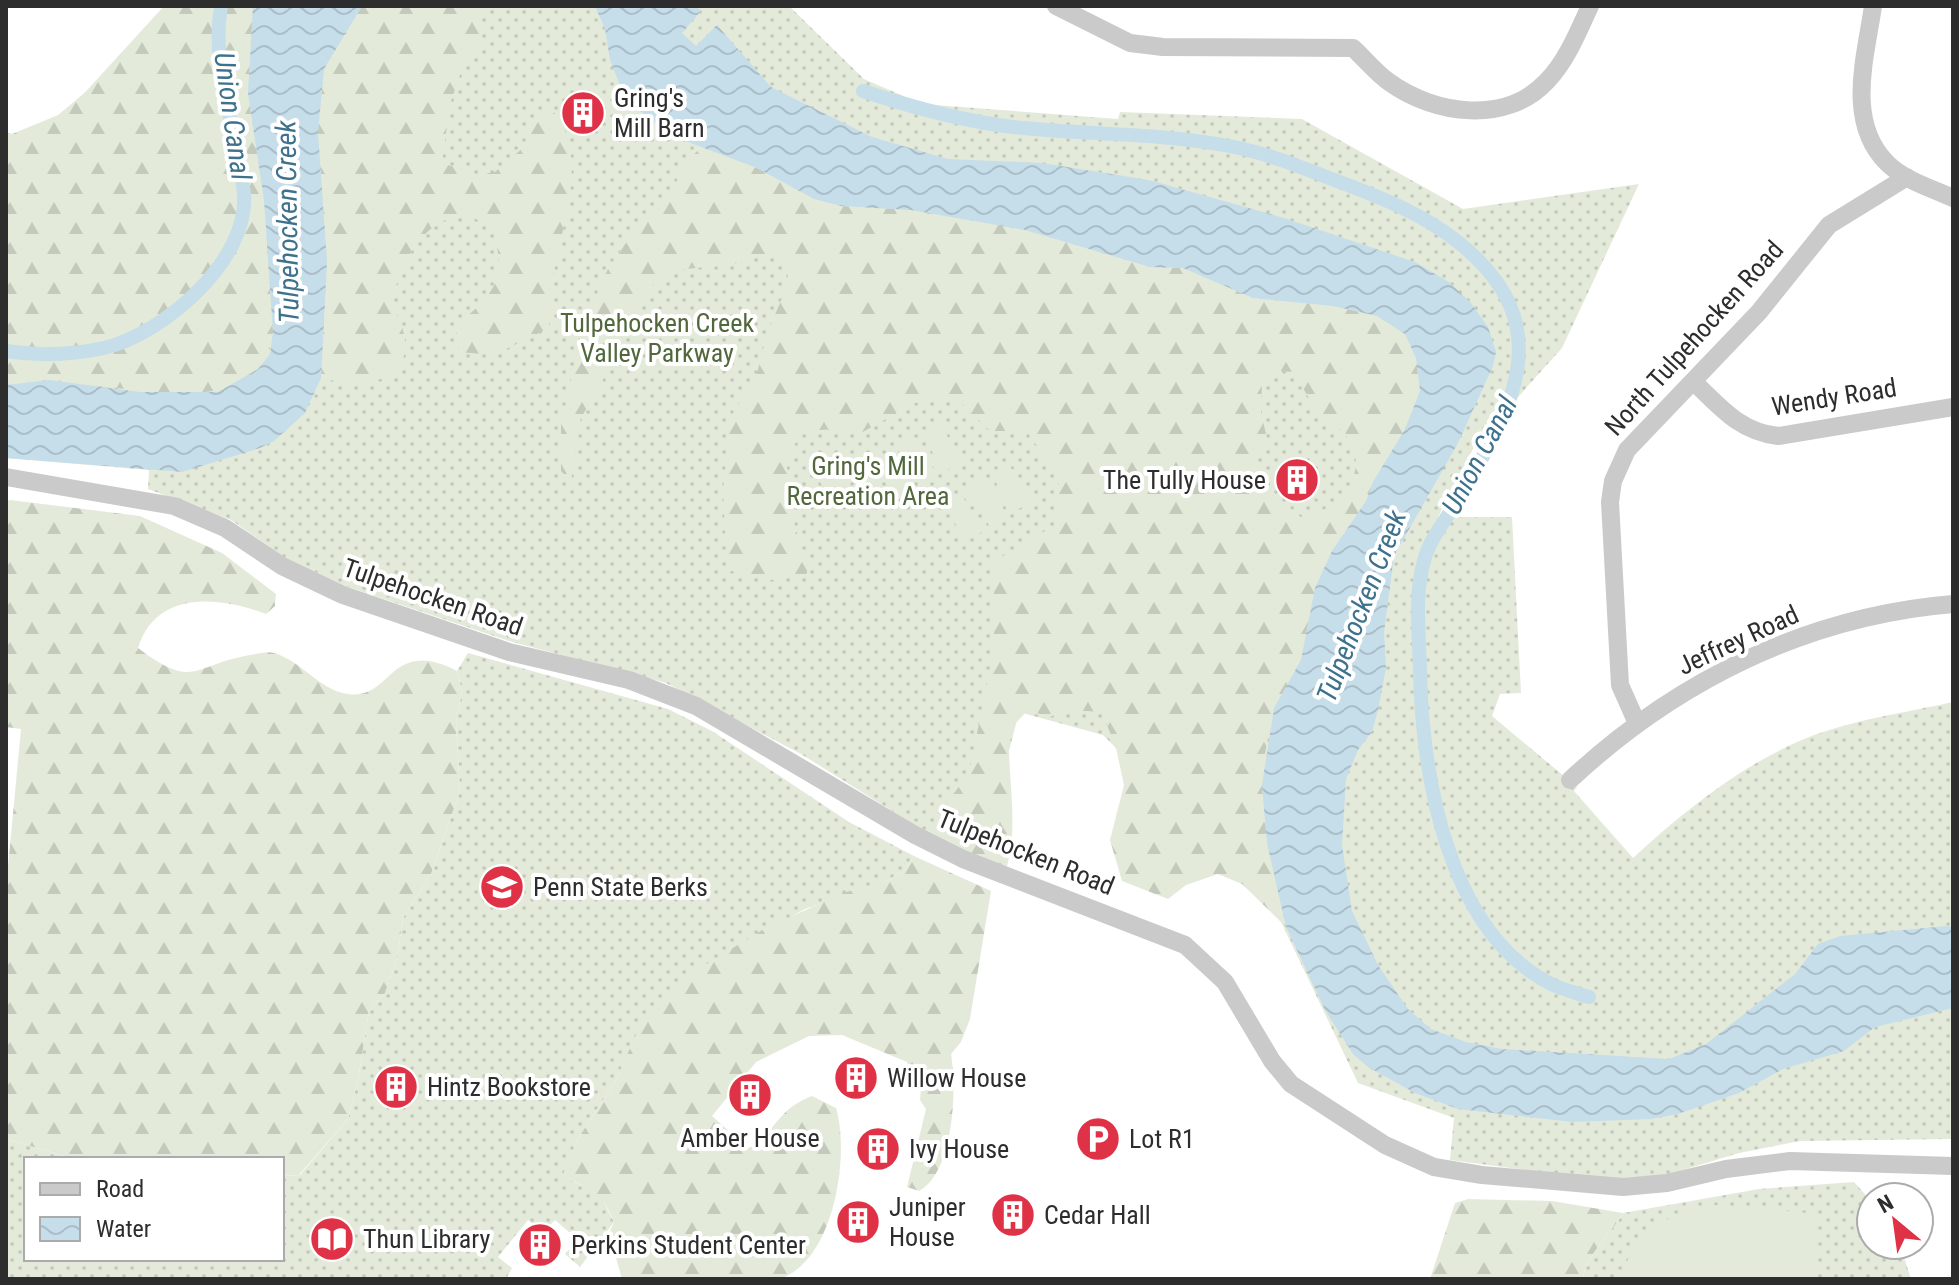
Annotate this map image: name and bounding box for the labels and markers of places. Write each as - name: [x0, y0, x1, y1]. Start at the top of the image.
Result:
- place label: Gring's Mill Barn: [614, 83, 705, 143]
- building icon: Gring's Mill Barn: [559, 89, 607, 137]
- building icon: The Tully House: [1273, 456, 1321, 504]
- place label: The Tully House: [1103, 465, 1266, 495]
- school or university icon: Penn State Berks: [478, 863, 526, 911]
- place label: Penn State Berks: [533, 872, 708, 902]
- building icon: Willow House: [832, 1054, 880, 1102]
- building icon: Hintz Bookstore: [372, 1063, 420, 1111]
- place label: Willow House: [887, 1063, 1026, 1093]
- building icon: Amber House: [726, 1071, 774, 1119]
- place label: Hintz Bookstore: [427, 1072, 591, 1102]
- parking icon: Lot R1: [1074, 1115, 1122, 1163]
- place label: Amber House: [680, 1123, 820, 1153]
- place label: Lot R1: [1129, 1124, 1195, 1154]
- building icon: Ivy House: [854, 1125, 902, 1173]
- place label: Ivy House: [909, 1134, 1009, 1164]
- building icon: Cedar Hall: [989, 1191, 1037, 1239]
- place label: Juniper House: [889, 1192, 966, 1252]
- building icon: Juniper House: [834, 1198, 882, 1246]
- place label: Cedar Hall: [1044, 1200, 1151, 1230]
- library icon: Thun Library: [308, 1215, 356, 1263]
- building icon: Perkins Student Center: [516, 1221, 564, 1269]
- place label: Thun Library: [363, 1224, 490, 1254]
- place label: Perkins Student Center: [571, 1230, 806, 1260]

